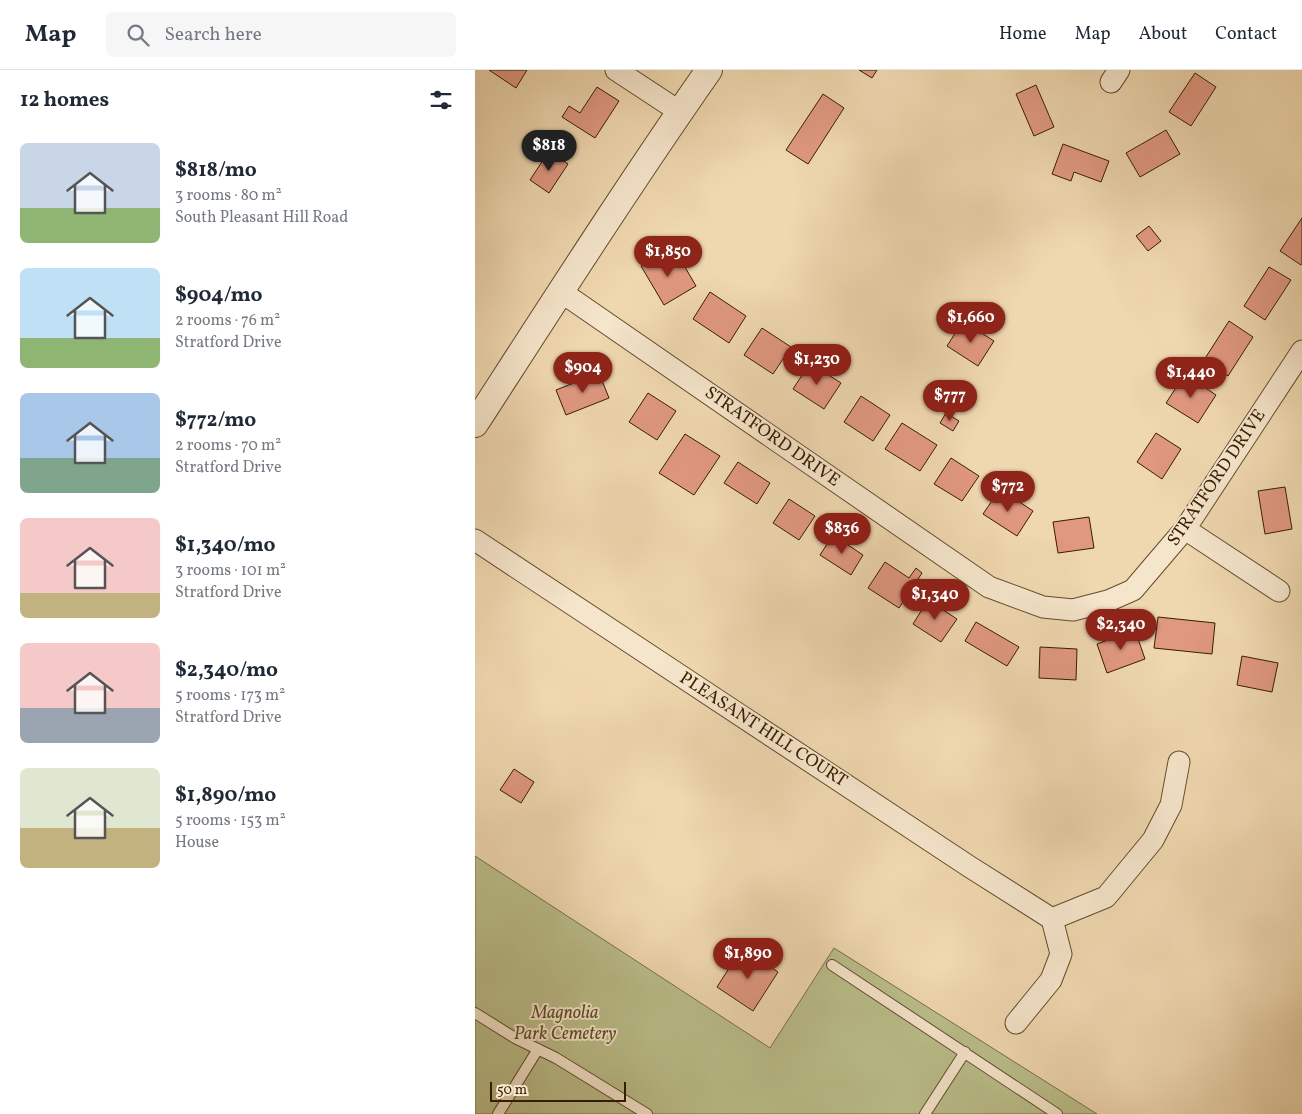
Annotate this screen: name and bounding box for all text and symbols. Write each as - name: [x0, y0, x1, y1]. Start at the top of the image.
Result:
- search box: [106, 12, 456, 57]
- text: Map: [25, 18, 76, 52]
- icon: search: [124, 21, 152, 49]
- text: Search here: [164, 22, 262, 48]
- text: Home: [999, 22, 1047, 47]
- text: Map: [1075, 22, 1111, 47]
- text: About: [1139, 22, 1187, 47]
- text: Contact: [1215, 22, 1277, 47]
- text: 12 homes: [20, 86, 109, 115]
- icon: filters: [427, 86, 455, 114]
- pin: $818: [519, 129, 579, 172]
- text: $818: [533, 135, 565, 157]
- text: $818/mo: [175, 156, 257, 185]
- icon: home: [60, 163, 120, 223]
- text: 3 rooms · 80 m²: [175, 185, 282, 207]
- text: South Pleasant Hill Road: [175, 207, 348, 229]
- pin: $1,850: [627, 236, 709, 278]
- text: $1,850: [645, 241, 691, 263]
- text: $904/mo: [175, 281, 263, 310]
- icon: home: [60, 288, 120, 348]
- pin: $1,660: [930, 302, 1012, 344]
- text: $1,660: [947, 307, 995, 329]
- text: 2 rooms · 76 m²: [175, 310, 280, 332]
- text: Stratford Drive: [175, 332, 281, 354]
- pin: $1,230: [776, 344, 858, 386]
- text: $1,230: [794, 349, 840, 371]
- pin: $904: [553, 352, 613, 394]
- pin: $1,440: [1150, 356, 1232, 399]
- text: $904: [564, 357, 602, 379]
- text: $1,440: [1167, 362, 1215, 384]
- pin: $777: [920, 380, 980, 422]
- street label: STRATFORD DRIVE: [699, 381, 845, 493]
- text: $777: [934, 385, 966, 407]
- street label: STRATFORD DRIVE: [1162, 404, 1272, 551]
- text: $772/mo: [175, 406, 256, 435]
- icon: home: [60, 413, 120, 473]
- text: 2 rooms · 70 m²: [175, 435, 281, 457]
- text: Stratford Drive: [175, 457, 281, 479]
- pin: $772: [978, 470, 1038, 513]
- text: $772: [992, 476, 1024, 498]
- pin: $836: [812, 512, 872, 555]
- text: $836: [825, 518, 859, 540]
- text: $1,340/mo: [175, 531, 276, 560]
- icon: home: [60, 538, 120, 598]
- text: 3 rooms · 101 m²: [175, 560, 286, 582]
- pin: $1,340: [894, 578, 976, 621]
- text: Stratford Drive: [175, 582, 281, 604]
- text: $1,340: [911, 584, 959, 606]
- pin: $2,340: [1080, 608, 1162, 651]
- text: $2,340: [1097, 614, 1145, 636]
- text: $2,340/mo: [175, 656, 278, 685]
- icon: home: [60, 663, 120, 723]
- street label: PLEASANT HILL COURT: [674, 666, 852, 794]
- text: 5 rooms · 173 m²: [175, 685, 285, 707]
- text: Stratford Drive: [175, 707, 281, 729]
- text: $1,890/mo: [175, 781, 276, 810]
- icon: home: [60, 788, 120, 848]
- text: 5 rooms · 153 m²: [175, 810, 286, 832]
- text: House: [175, 832, 219, 854]
- pin: $1,890: [707, 938, 789, 980]
- text: $1,890: [724, 943, 772, 965]
- park label: Magnolia Park Cemetery: [514, 1001, 616, 1047]
- scale bar: [490, 1079, 626, 1102]
- text: 50 m: [497, 1081, 527, 1100]

